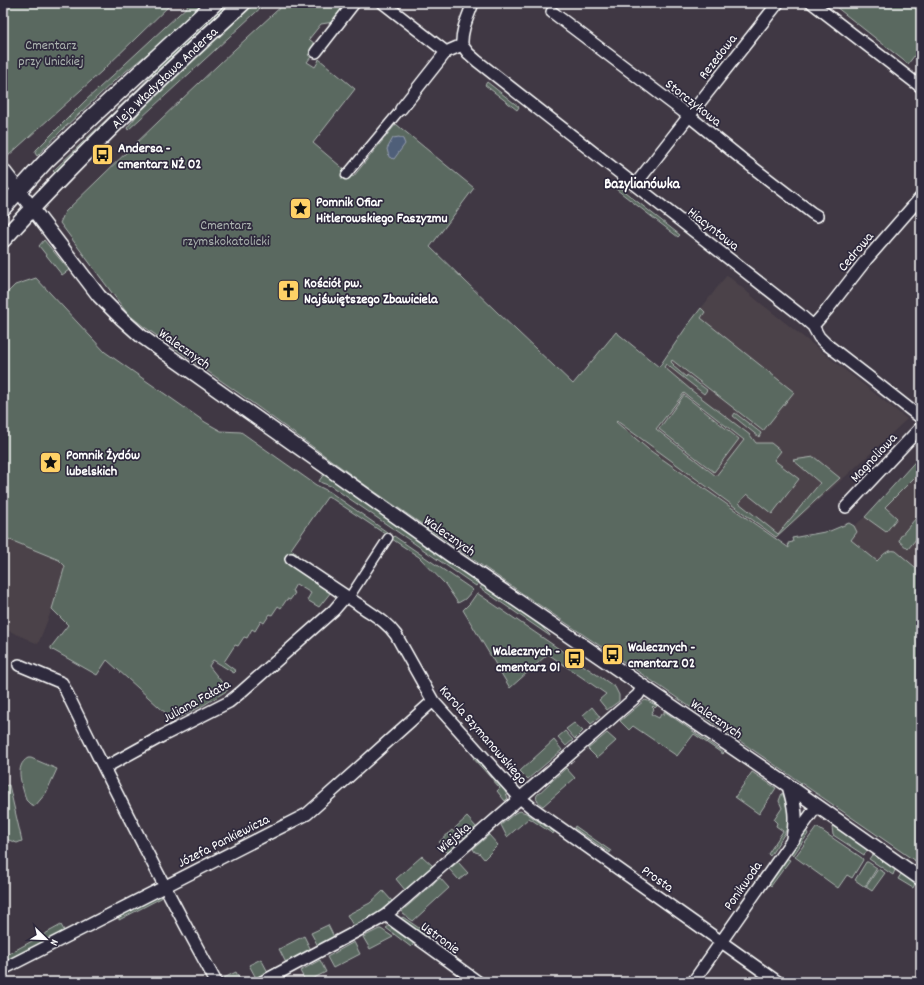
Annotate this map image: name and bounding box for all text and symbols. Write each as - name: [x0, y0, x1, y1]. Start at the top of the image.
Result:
- street label: Aleja Władysława Andersa: [107, 23, 223, 134]
- street label: Rezedowa: [694, 30, 743, 84]
- park label: Cmentarz przy Unickiej: [18, 36, 84, 72]
- street label: Storczykowa: [660, 75, 726, 132]
- place label: Andersa - cmentarz NŻ 02: [118, 139, 201, 175]
- bus stop icon: Andersa - cmentarz NŻ 02: [90, 142, 116, 168]
- district label: Bazylianówka: [604, 174, 681, 196]
- place label: Pomnik Ofiar Hitlerowskiego Faszyzmu: [316, 193, 447, 229]
- place icon: Pomnik Ofiar Hitlerowskiego Faszyzmu: [287, 196, 313, 222]
- street label: Hiacyntowa: [683, 203, 743, 257]
- park label: Cmentarz rzymskokatolicki: [182, 216, 270, 252]
- street label: Cedrowa: [834, 228, 879, 277]
- place label: Kościół pw. Najświętszego Zbawiciela: [304, 274, 439, 310]
- church icon: Kościół pw. Najświętszego Zbawiciela: [275, 277, 301, 303]
- street label: Walecznych: [154, 324, 214, 375]
- street label: Magnoliowa: [846, 429, 903, 488]
- place label: Pomnik Żydów lubelskich: [66, 446, 140, 482]
- place icon: Pomnik Żydów lubelskich: [37, 449, 63, 475]
- street label: Walecznych: [419, 511, 479, 562]
- place label: Walecznych - cmentarz 02: [628, 638, 695, 674]
- bus stop icon: Walecznych - cmentarz 02: [599, 641, 625, 667]
- place label: Walecznych - cmentarz 01: [493, 642, 560, 678]
- bus stop icon: Walecznych - cmentarz 01: [562, 645, 588, 671]
- street label: Juliana Fałata: [160, 675, 235, 729]
- street label: Karola Szymanowskiego: [434, 681, 531, 789]
- street label: Walecznych: [686, 695, 746, 745]
- street label: Józefa Pankiewicza: [175, 810, 274, 873]
- street label: Wiejska: [433, 818, 476, 859]
- street label: Ponikwoda: [719, 857, 768, 915]
- street label: Prosta: [637, 861, 677, 898]
- street label: Ustronie: [416, 917, 464, 960]
- north arrow: [26, 919, 66, 959]
- text: N: [45, 936, 62, 948]

